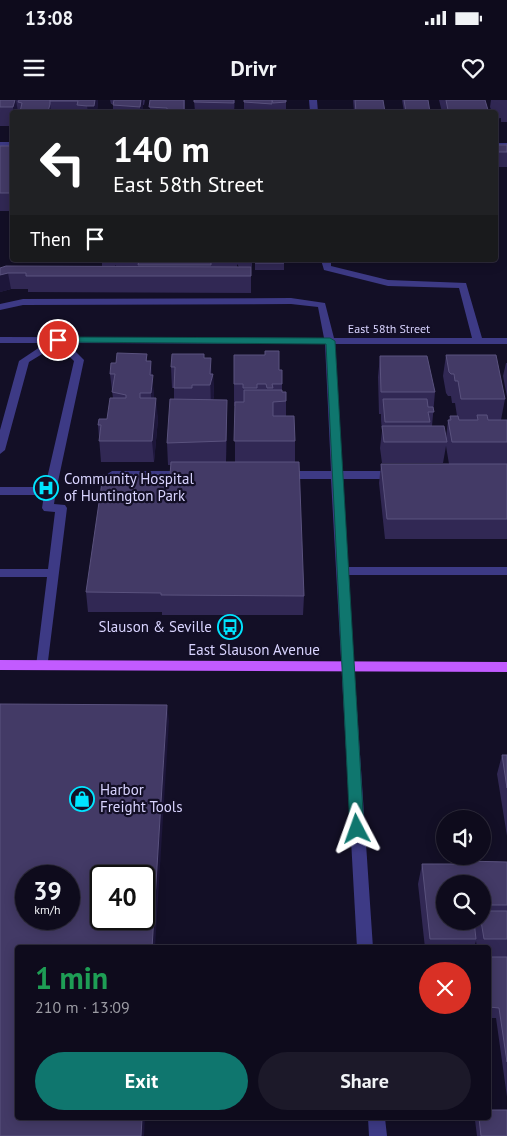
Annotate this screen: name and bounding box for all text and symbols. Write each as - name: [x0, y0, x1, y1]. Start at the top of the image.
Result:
- text: 13:08: [25, 6, 73, 30]
- icon: menu: [20, 54, 48, 82]
- text: Drivr: [230, 54, 277, 82]
- icon: heart: [459, 54, 487, 82]
- text: 140 m: [113, 126, 210, 172]
- icon: left: [30, 130, 95, 195]
- text: East 58th Street: [113, 170, 264, 198]
- icon: arrive: [81, 225, 109, 253]
- text: Then: [30, 227, 71, 251]
- pin: [37, 319, 79, 361]
- street label: East 58th Street: [348, 321, 430, 336]
- icon: arrive: [44, 326, 72, 354]
- place label: Community Hospital of Huntington Park: [64, 469, 194, 505]
- hospital icon: Community Hospital of Huntington Park: [33, 475, 59, 501]
- bus stop icon: Slauson & Seville: [217, 614, 243, 640]
- place label: Slauson & Seville: [98, 617, 212, 636]
- street label: East Slauson Avenue: [188, 640, 320, 659]
- place label: Harbor Freight Tools: [100, 780, 183, 816]
- shop icon: Harbor Freight Tools: [69, 786, 95, 812]
- position arrow: [330, 802, 382, 854]
- map controls: [436, 810, 491, 930]
- button: sound: [436, 810, 491, 865]
- speed limit sign: 40: [90, 865, 155, 930]
- text: 39: [33, 875, 62, 907]
- button: search: [436, 875, 491, 930]
- text: km/h: [34, 902, 61, 917]
- text: 1 min: [35, 958, 108, 997]
- button: close: [419, 962, 471, 1014]
- text: 210 m · 13:09: [35, 997, 130, 1017]
- button: Exit: [35, 1052, 248, 1110]
- button: Share: [258, 1052, 471, 1110]

